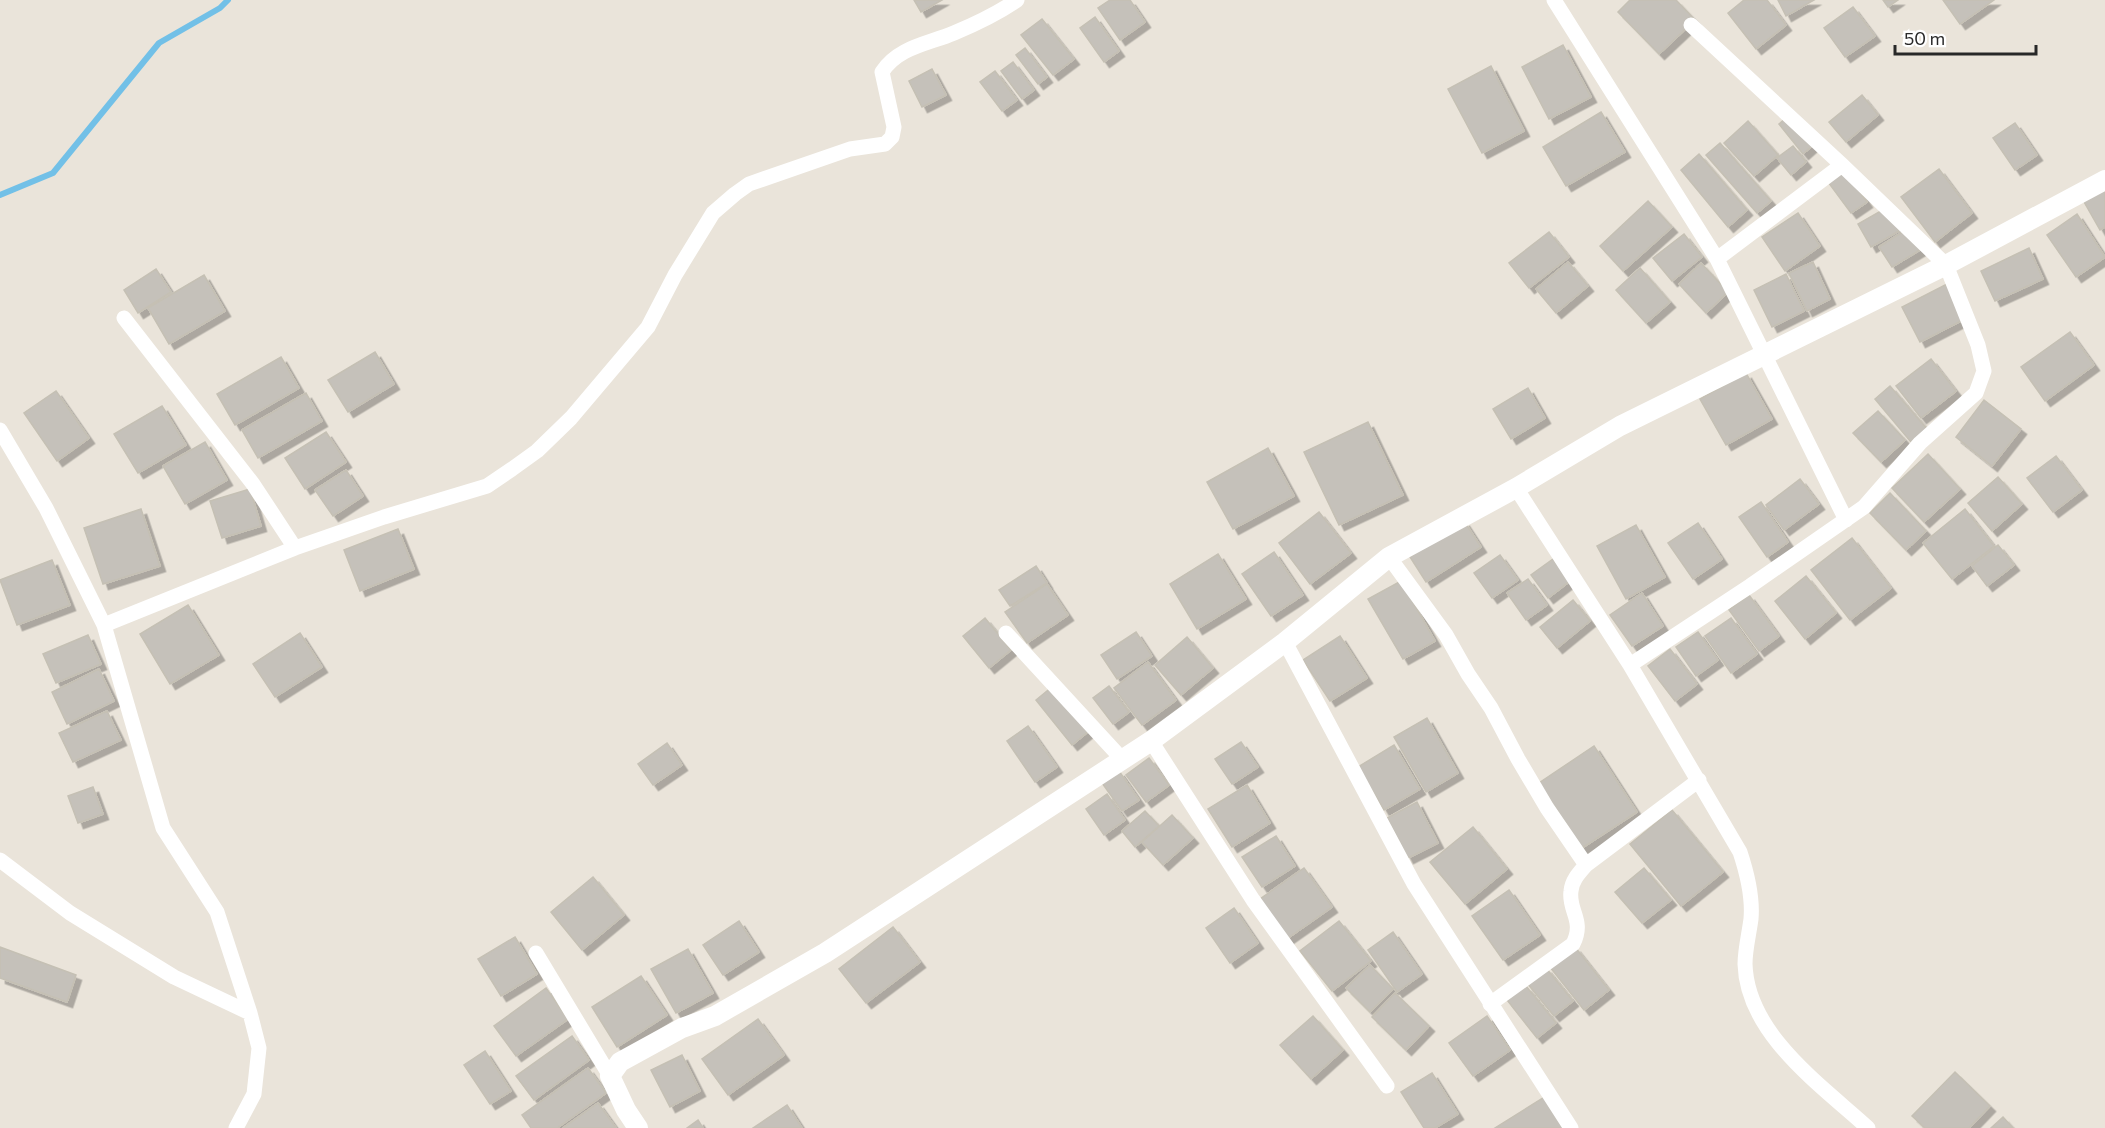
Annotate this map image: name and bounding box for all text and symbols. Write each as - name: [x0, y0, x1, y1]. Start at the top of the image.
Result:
- scale bar: [1895, 18, 2036, 56]
- text: 50 m: [1904, 27, 1945, 49]

